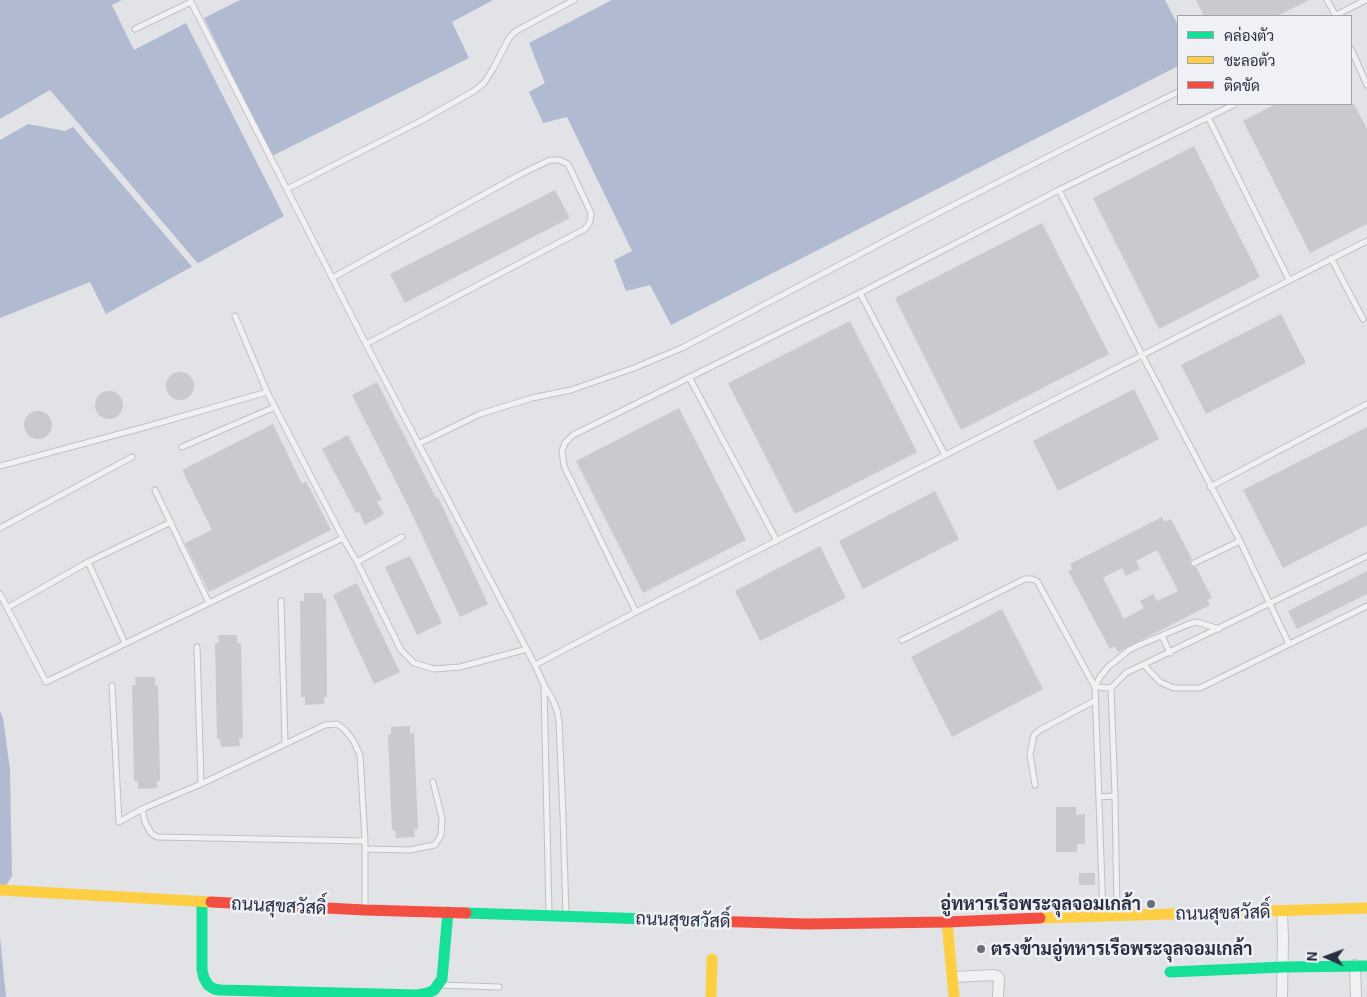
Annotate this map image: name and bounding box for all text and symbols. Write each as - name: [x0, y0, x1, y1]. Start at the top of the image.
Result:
- legend: [1177, 15, 1352, 105]
- text: คล่องตัว: [1224, 26, 1274, 44]
- text: ชะลอตัว: [1224, 51, 1275, 69]
- text: ติดขัด: [1224, 76, 1260, 94]
- street label: ถนนสุขสวัสดิ์: [231, 893, 327, 919]
- place label: อู่ทหารเรือพระจุลจอมเกล้า: [940, 893, 1141, 915]
- marker: อู่ทหารเรือพระจุลจอมเกล้า: [1145, 898, 1157, 910]
- street label: ถนนสุขสวัสดิ์: [1175, 901, 1271, 925]
- street label: ถนนสุขสวัสดิ์: [635, 908, 731, 932]
- north arrow: [1302, 932, 1352, 982]
- place label: ตรงข้ามอู่ทหารเรือพระจุลจอมเกล้า: [991, 938, 1253, 960]
- marker: ตรงข้ามอู่ทหารเรือพระจุลจอมเกล้า: [975, 943, 987, 955]
- text: N: [1303, 951, 1320, 962]

